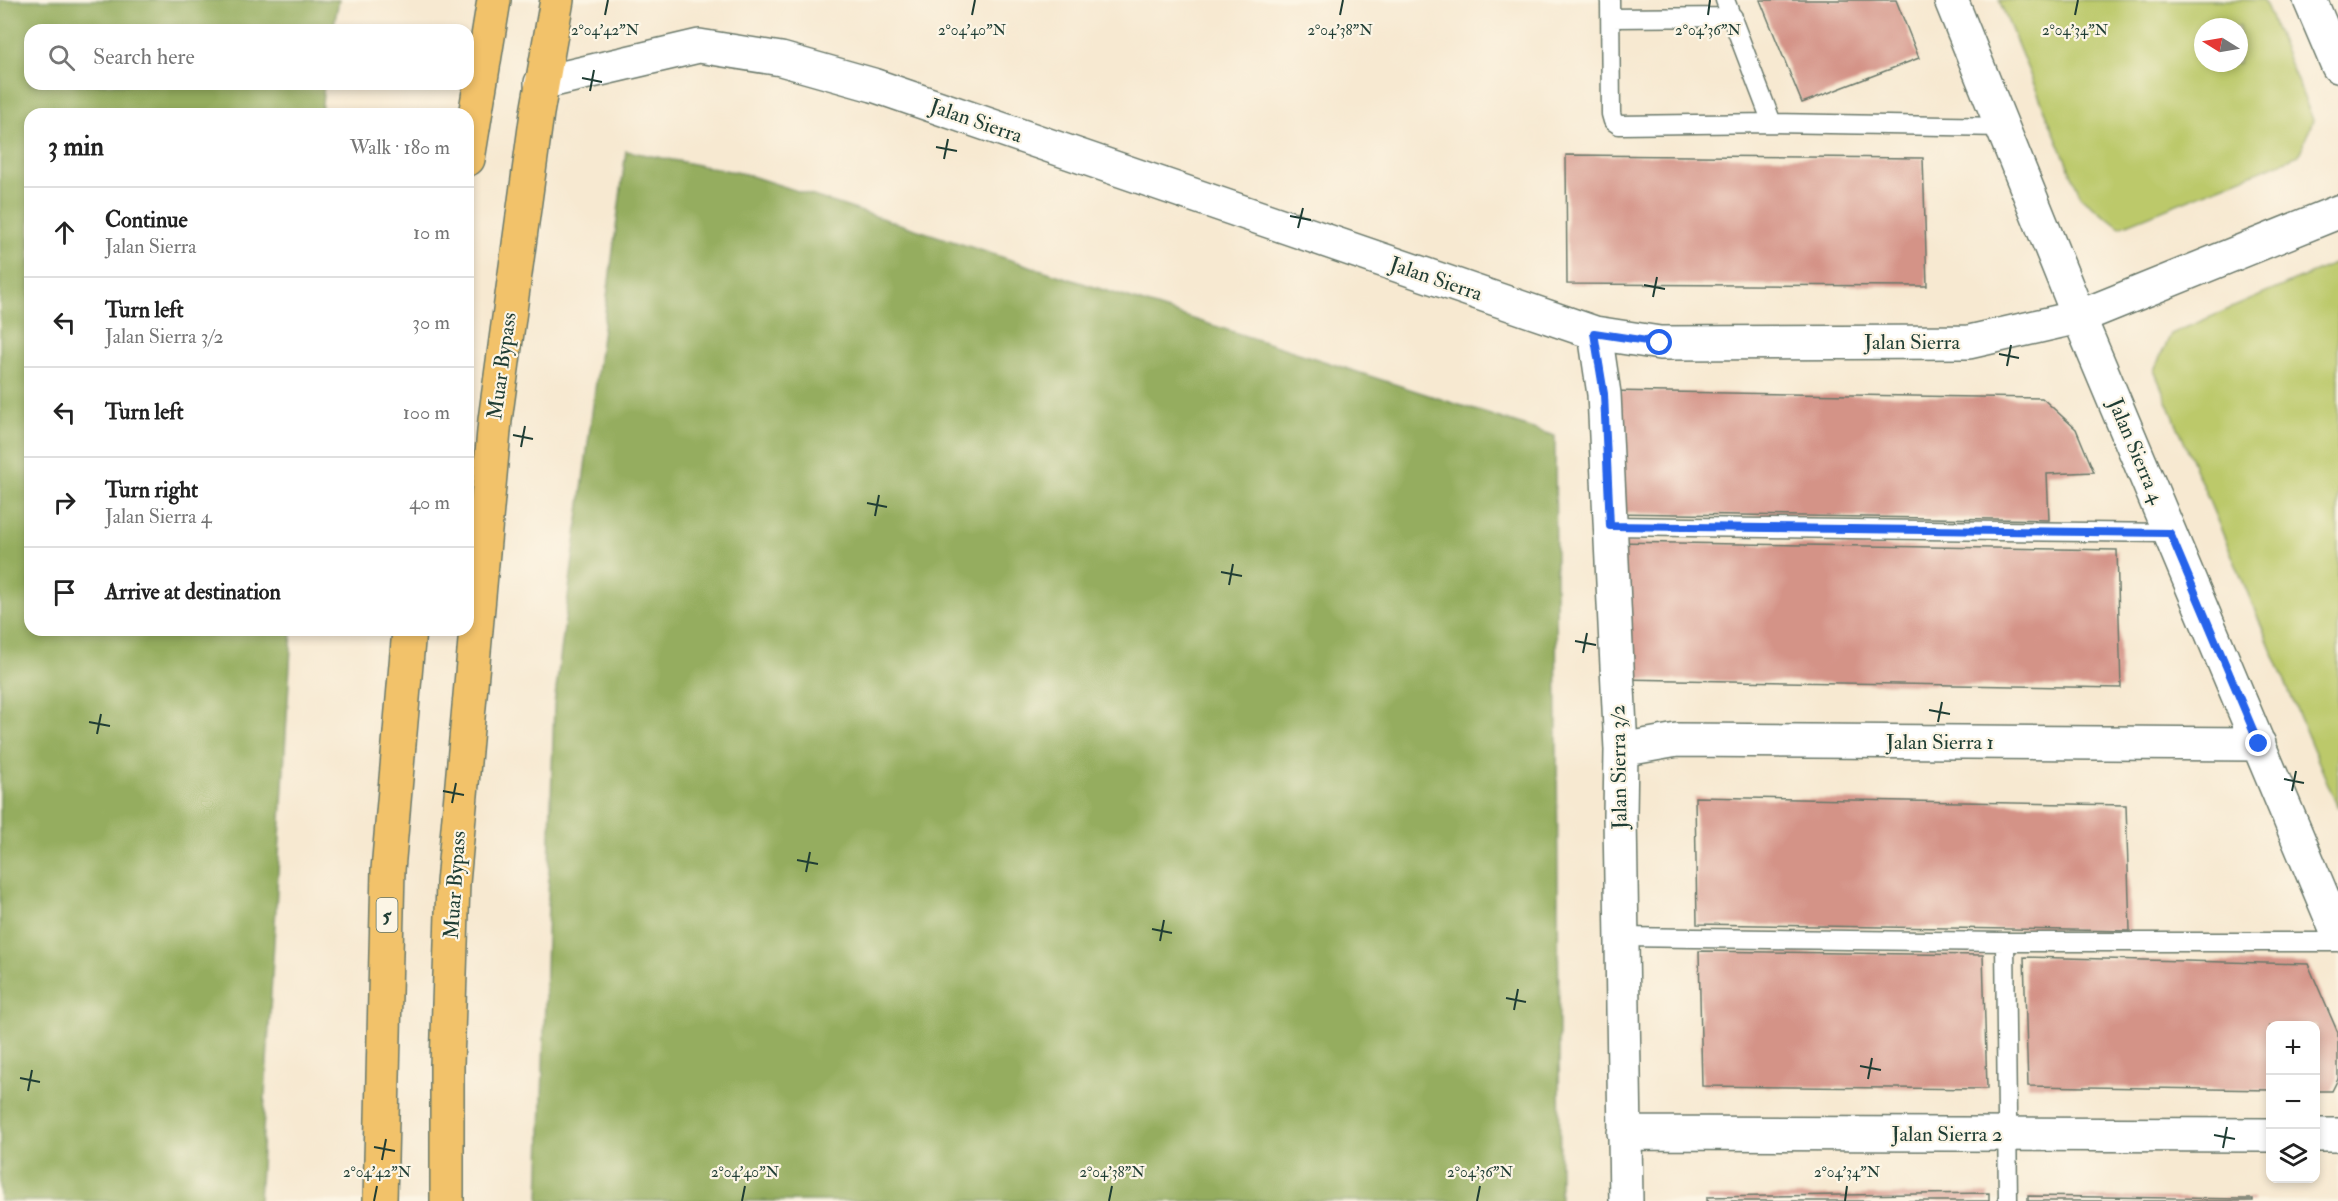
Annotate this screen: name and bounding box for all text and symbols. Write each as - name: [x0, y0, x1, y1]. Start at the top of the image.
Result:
- north arrow: [2194, 18, 2248, 72]
- text: 2°04'42"N: [571, 21, 640, 40]
- text: 2°04'40"N: [938, 21, 1007, 40]
- text: 2°04'38"N: [1307, 21, 1373, 40]
- text: 2°04'36"N: [1675, 21, 1741, 40]
- text: 2°04'34"N: [2042, 21, 2109, 40]
- search box: [24, 24, 474, 90]
- icon: search: [45, 41, 78, 74]
- text: Search here: [93, 43, 195, 71]
- street label: Jalan Sierra: [925, 92, 1026, 150]
- text: 3 min: [48, 131, 104, 163]
- text: Walk · 180 m: [350, 135, 450, 160]
- text: Continue: [105, 206, 188, 234]
- icon: ahead: [48, 216, 81, 249]
- text: 10 m: [413, 220, 450, 245]
- text: Jalan Sierra: [105, 234, 197, 259]
- street label: Jalan Sierra: [1385, 250, 1486, 308]
- text: Turn left: [105, 296, 184, 324]
- icon: left: [48, 306, 81, 339]
- text: 30 m: [412, 310, 450, 335]
- street label: Muar Bypass: [481, 310, 523, 422]
- text: Jalan Sierra 3/2: [105, 324, 224, 349]
- route start: [1646, 329, 1672, 355]
- street label: Jalan Sierra: [1863, 329, 1960, 356]
- street label: Jalan Sierra 4: [2101, 393, 2171, 509]
- icon: left: [48, 396, 81, 429]
- text: Turn left: [105, 398, 184, 426]
- text: 100 m: [403, 400, 450, 425]
- text: Turn right: [105, 476, 198, 504]
- icon: right: [48, 486, 81, 519]
- text: 40 m: [409, 490, 450, 515]
- text: Jalan Sierra 4: [105, 504, 212, 529]
- icon: arrive: [48, 576, 81, 609]
- text: Arrive at destination: [105, 578, 281, 606]
- street label: Jalan Sierra 3/2: [1604, 704, 1634, 831]
- street label: Jalan Sierra 1: [1885, 729, 1994, 756]
- route end: [2245, 730, 2271, 756]
- street label: Muar Bypass: [438, 830, 472, 940]
- road number: 5: [376, 898, 398, 932]
- map controls: [2266, 1021, 2320, 1183]
- button: +: [2266, 1021, 2320, 1075]
- button: −: [2266, 1075, 2320, 1129]
- street label: Jalan Sierra 2: [1890, 1121, 2003, 1148]
- button: layers: [2266, 1129, 2320, 1183]
- text: 2°04'42"N: [343, 1163, 412, 1182]
- text: 2°04'40"N: [711, 1163, 780, 1182]
- text: 2°04'38"N: [1079, 1163, 1145, 1182]
- text: 2°04'36"N: [1447, 1163, 1513, 1182]
- text: 2°04'34"N: [1814, 1163, 1881, 1182]

